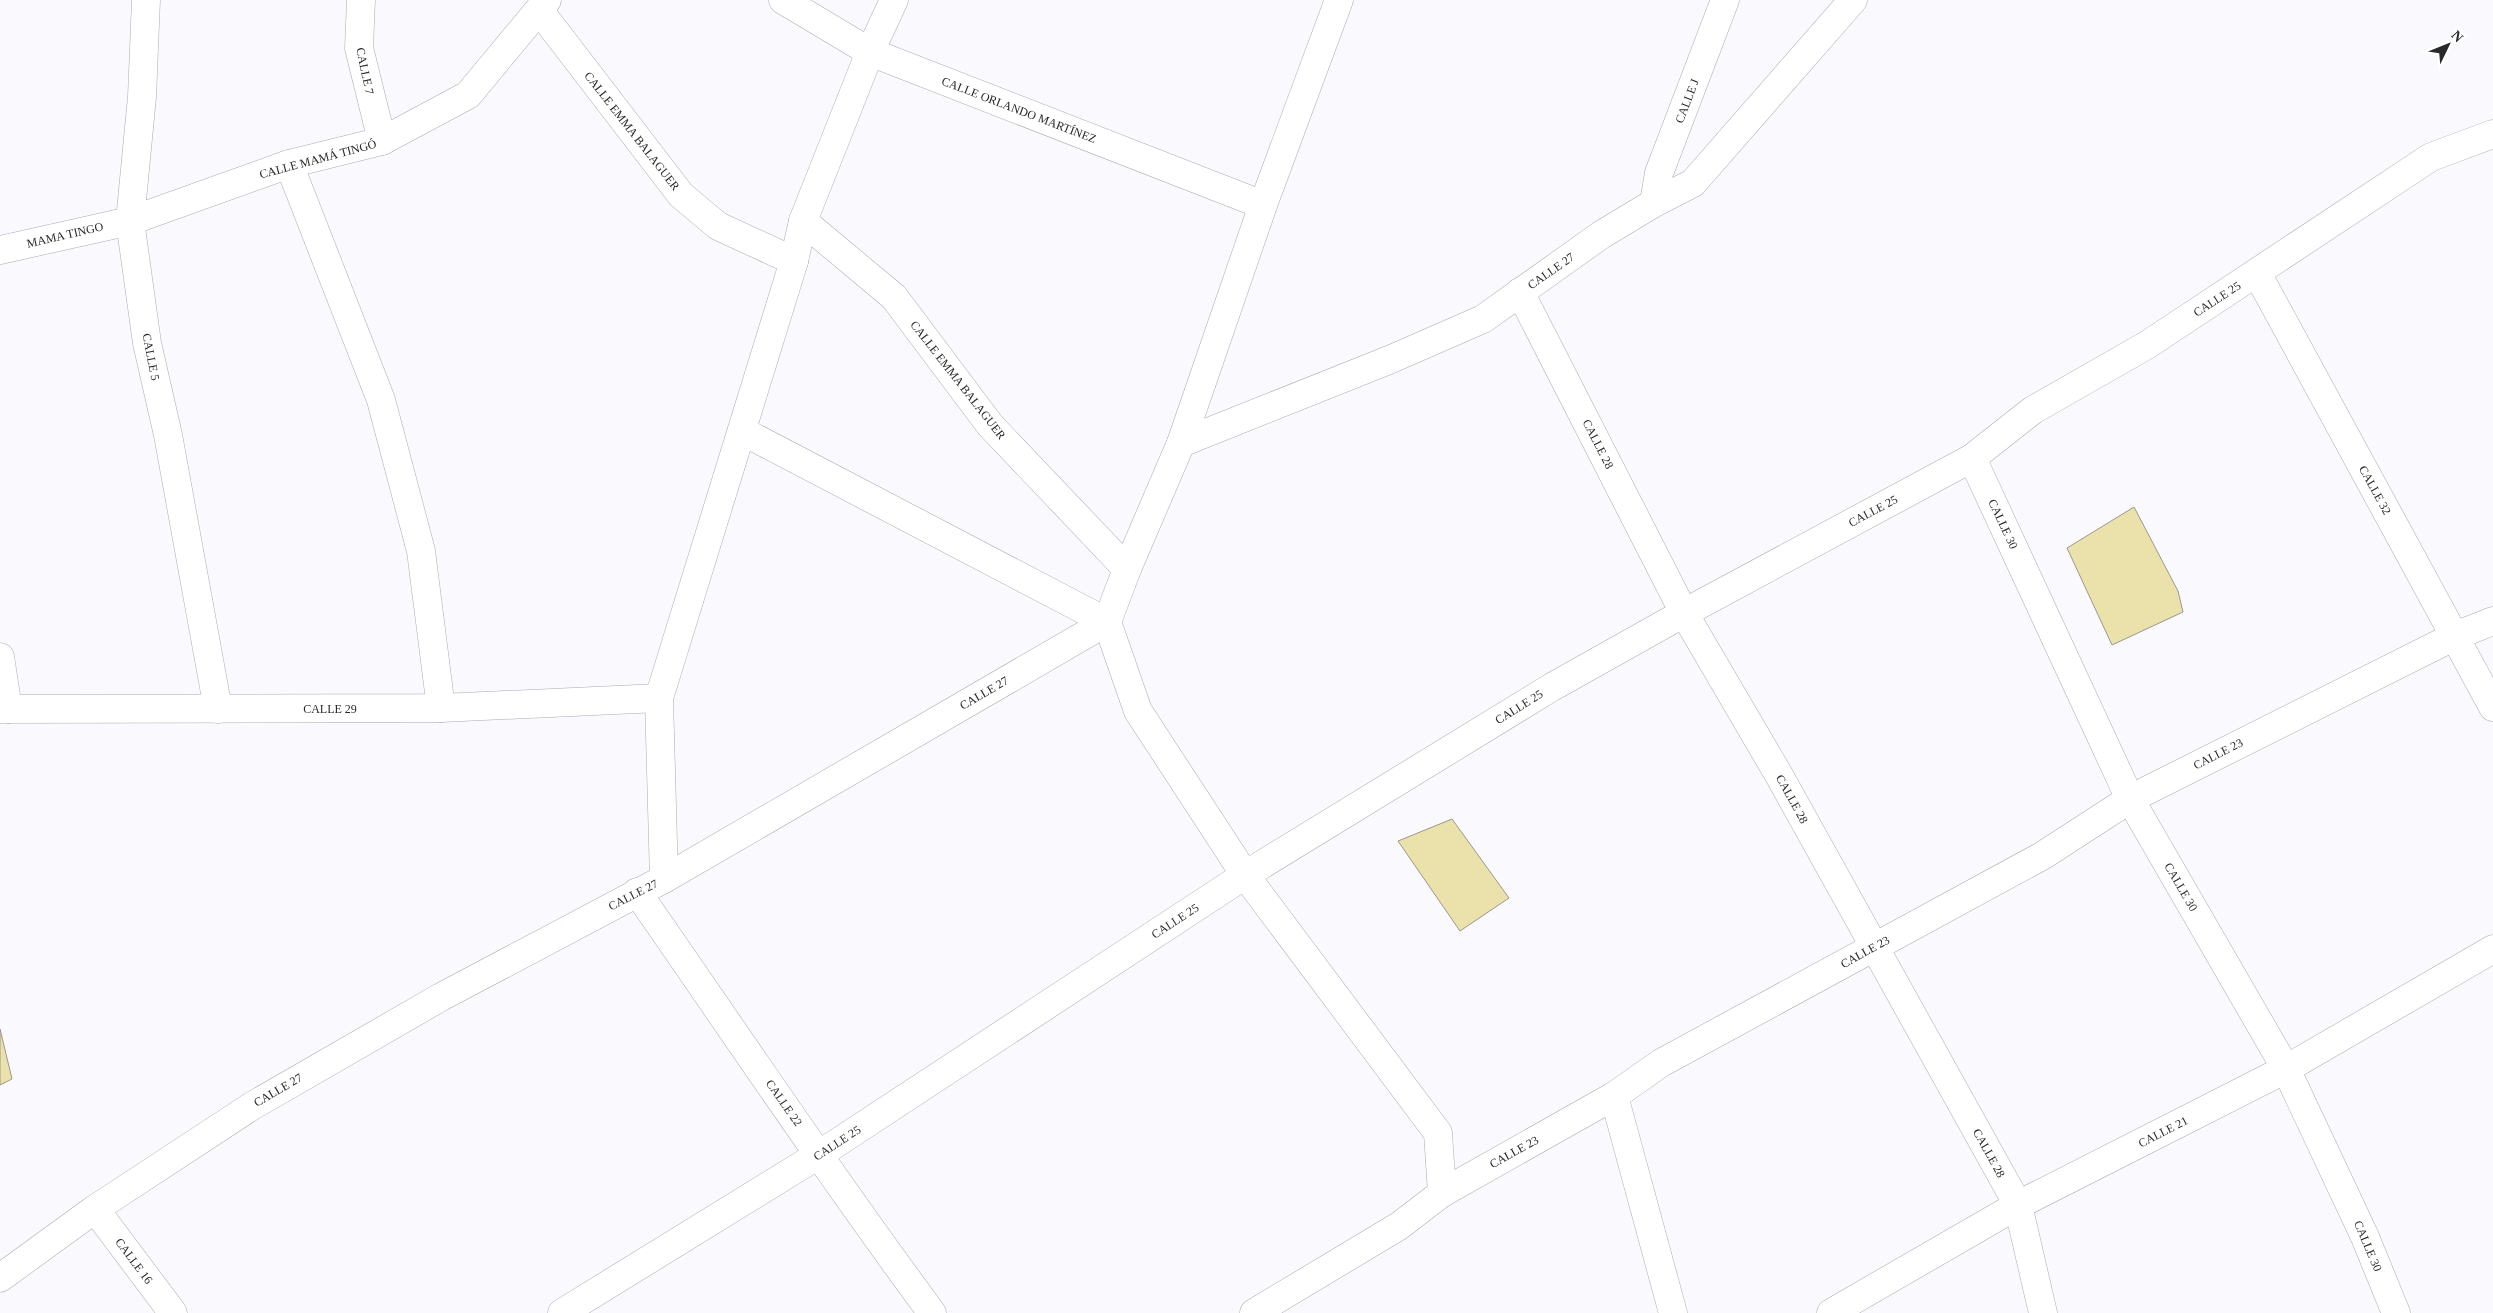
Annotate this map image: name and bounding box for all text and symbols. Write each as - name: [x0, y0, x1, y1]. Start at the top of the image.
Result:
- north arrow: [2423, 20, 2473, 70]
- text: N: [2448, 28, 2466, 45]
- street label: CALLE 7: [353, 46, 377, 96]
- street label: CALLE EMMA BALAGUER: [581, 69, 683, 193]
- street label: CALLE ORLANDO MARTÍNEZ: [940, 74, 1098, 146]
- street label: CALLE J: [1672, 77, 1702, 125]
- street label: CALLE MAMÁ TINGÓ: [258, 137, 378, 181]
- street label: MAMA TINGO: [25, 219, 105, 251]
- street label: CALLE 27: [1525, 250, 1577, 292]
- street label: CALLE 25: [2191, 279, 2243, 319]
- street label: CALLE EMMA BALAGUER: [907, 318, 1009, 442]
- street label: CALLE 5: [140, 332, 162, 382]
- street label: CALLE 28: [1580, 417, 1616, 471]
- street label: CALLE 32: [2356, 463, 2394, 517]
- street label: CALLE 25: [1846, 492, 1900, 530]
- street label: CALLE 30: [1985, 497, 2021, 551]
- street label: CALLE 27: [957, 674, 1011, 712]
- street label: CALLE 25: [1493, 687, 1545, 727]
- street label: CALLE 29: [303, 702, 357, 716]
- street label: CALLE 23: [2191, 736, 2245, 772]
- street label: CALLE 28: [1773, 772, 1811, 826]
- street label: CALLE 30: [2162, 860, 2200, 914]
- street label: CALLE 27: [606, 877, 660, 913]
- street label: CALLE 25: [1149, 901, 1201, 941]
- street label: CALLE 23: [1838, 933, 1892, 971]
- street label: CALLE 27: [251, 1071, 305, 1109]
- street label: CALLE 22: [763, 1077, 805, 1129]
- street label: CALLE 21: [2136, 1114, 2190, 1150]
- street label: CALLE 25: [811, 1123, 863, 1163]
- street label: CALLE 28: [1970, 1126, 2008, 1180]
- street label: CALLE 23: [1487, 1133, 1541, 1171]
- street label: CALLE 30: [2351, 1219, 2385, 1273]
- street label: CALLE 16: [112, 1235, 156, 1287]

